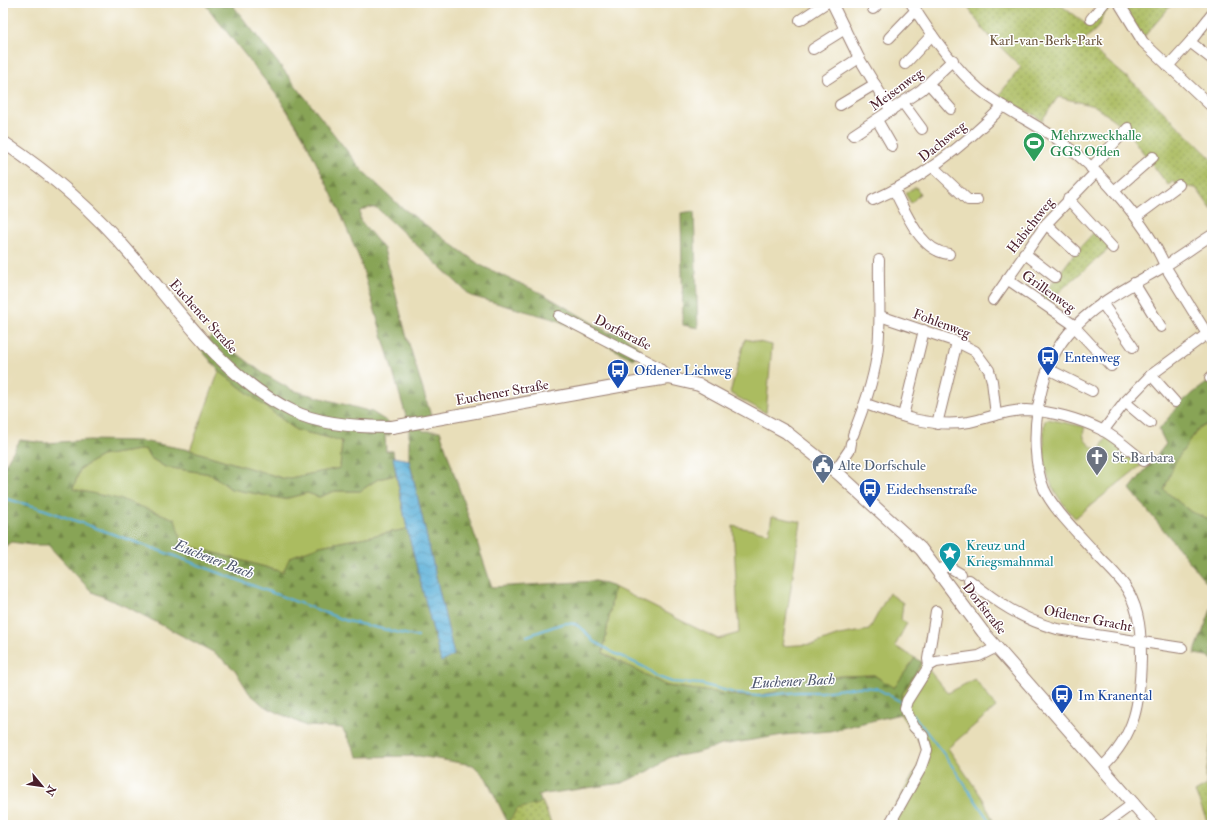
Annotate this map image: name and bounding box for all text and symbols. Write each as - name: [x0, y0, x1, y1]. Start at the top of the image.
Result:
- park label: Karl-van-Berk-Park: [989, 32, 1103, 49]
- street label: Meisenweg: [866, 64, 927, 114]
- street label: Dachsweg: [915, 116, 970, 166]
- place label: Mehrzweckhalle GGS Ofden: [1050, 127, 1141, 160]
- sports icon: Mehrzweckhalle GGS Ofden: [1021, 130, 1047, 163]
- street label: Habichtweg: [1003, 193, 1058, 257]
- street label: Grillenweg: [1018, 267, 1080, 317]
- street label: Euchener Straße: [166, 276, 242, 357]
- street label: Fohlenweg: [911, 305, 974, 342]
- street label: Dorfstraße: [591, 311, 654, 354]
- bus stop icon: Entenweg: [1035, 344, 1061, 377]
- place label: Entenweg: [1064, 349, 1121, 366]
- bus stop icon: Ofdener Lichweg: [605, 357, 631, 390]
- place label: Ofdener Lichweg: [634, 362, 733, 379]
- street label: Euchener Straße: [454, 376, 550, 409]
- church icon: St. Barbara: [1084, 444, 1110, 477]
- place label: St. Barbara: [1112, 449, 1174, 466]
- public building icon: Alte Dorfschule: [810, 452, 836, 485]
- place label: Alte Dorfschule: [837, 457, 926, 474]
- bus stop icon: Eidechsenstraße: [857, 476, 883, 509]
- place label: Eidechsenstraße: [886, 481, 977, 498]
- water label: Euchener Bach: [170, 535, 257, 583]
- place label: Kreuz und Kriegsmahnmal: [966, 537, 1054, 570]
- place icon: Kreuz und Kriegsmahnmal: [937, 540, 963, 573]
- street label: Dorfstraße: [959, 579, 1010, 638]
- street label: Ofdener Gracht: [1042, 602, 1134, 636]
- water label: Euchener Bach: [750, 670, 836, 693]
- bus stop icon: Im Kranental: [1049, 682, 1075, 715]
- place label: Im Kranental: [1078, 687, 1153, 704]
- north arrow: [22, 766, 62, 806]
- text: N: [42, 782, 59, 799]

